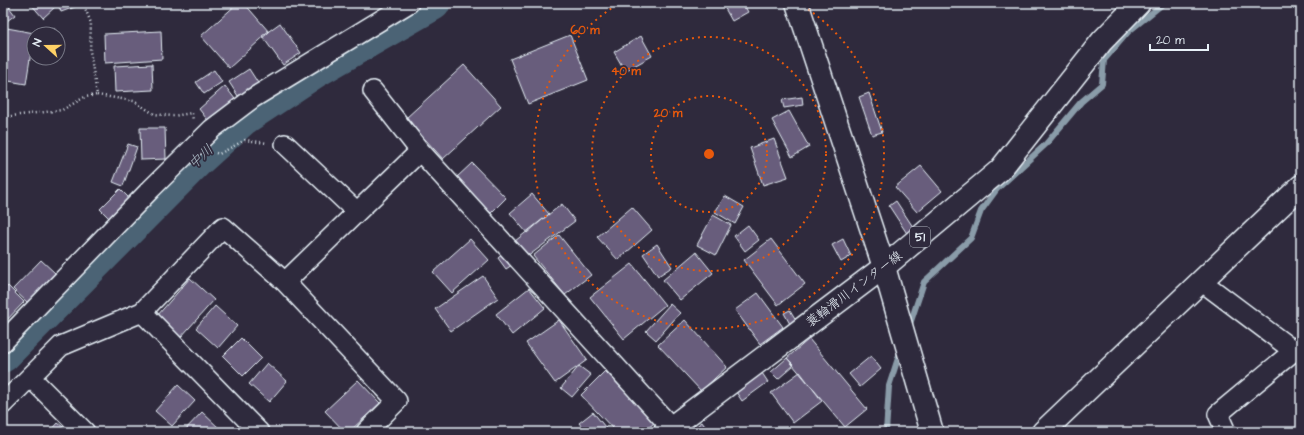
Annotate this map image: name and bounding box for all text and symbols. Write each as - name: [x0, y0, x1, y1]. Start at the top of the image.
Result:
- text: 60 m: [570, 22, 600, 39]
- north arrow: [26, 26, 66, 66]
- scale bar: [1150, 26, 1208, 52]
- text: 20 m: [1156, 32, 1185, 49]
- text: N: [29, 37, 45, 49]
- text: 40 m: [611, 63, 642, 80]
- text: 20 m: [653, 105, 683, 122]
- water label: 中川: [184, 140, 218, 174]
- centre of rings: [702, 147, 716, 161]
- road number: 51: [910, 227, 930, 247]
- street label: 蓑輪滑川インター線: [802, 246, 907, 331]

